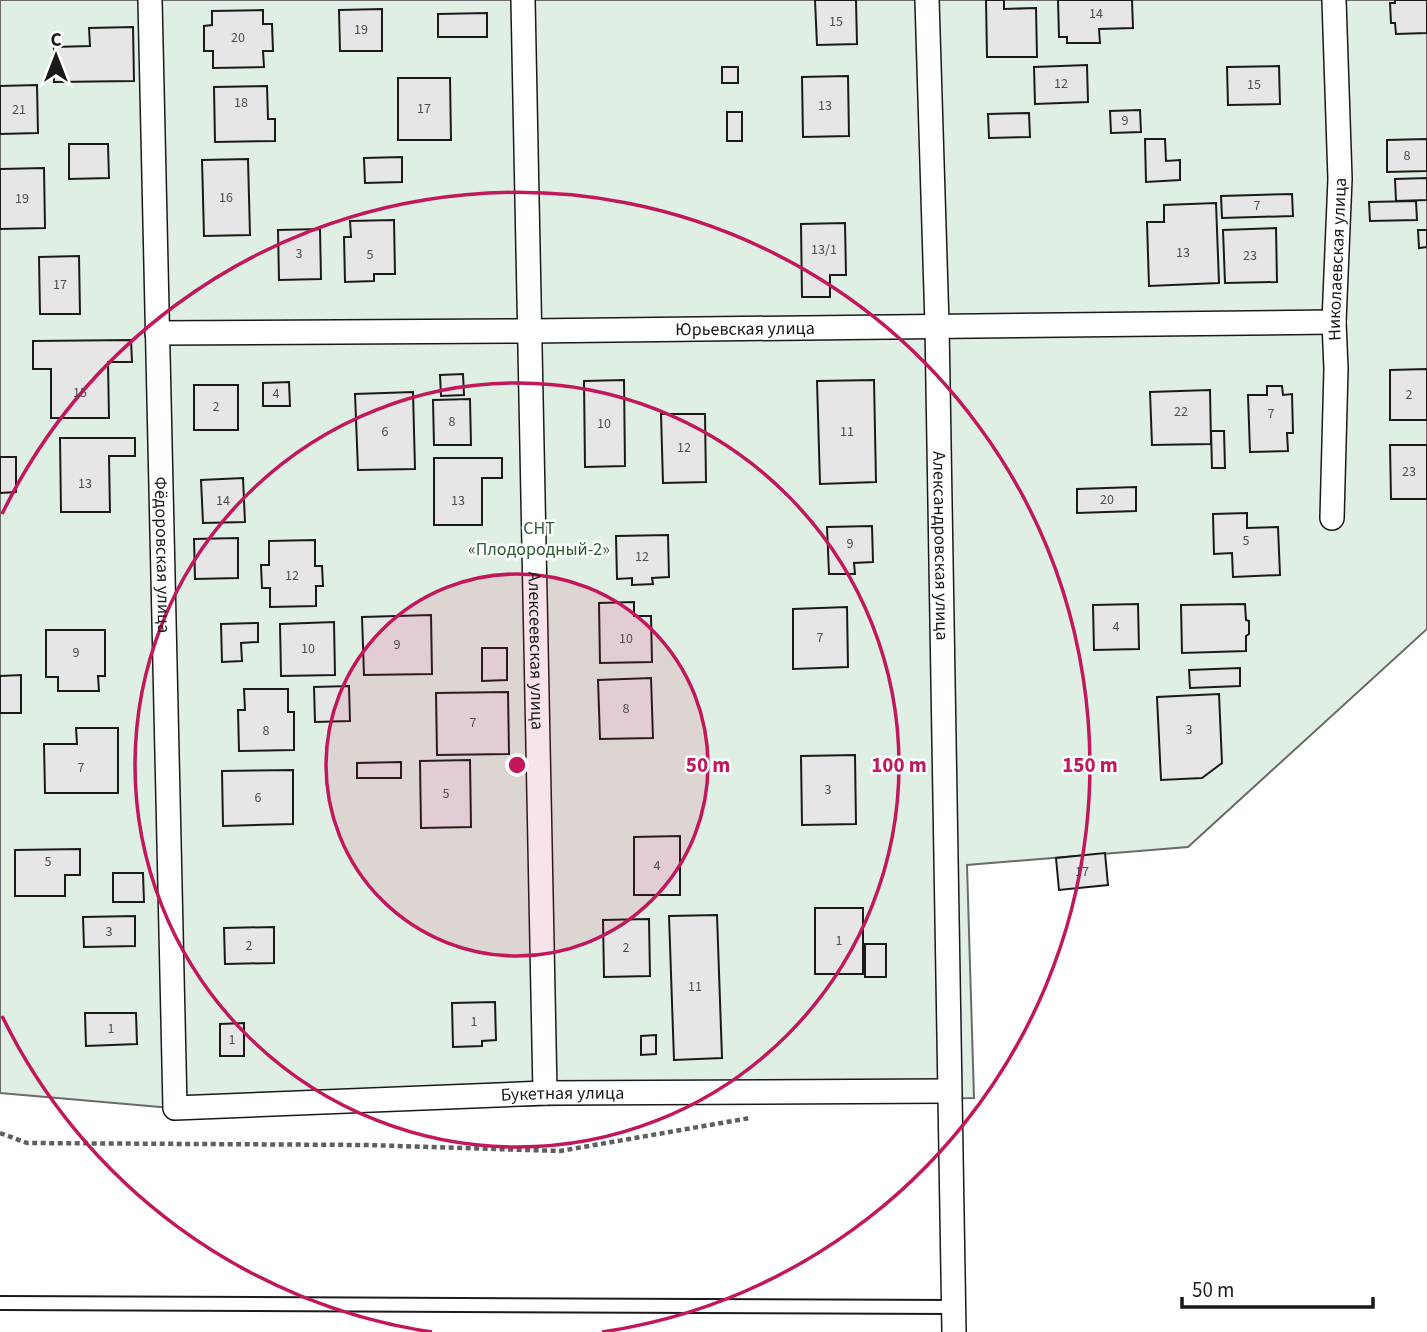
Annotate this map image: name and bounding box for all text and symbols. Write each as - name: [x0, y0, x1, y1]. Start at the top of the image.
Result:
- house number: 14: [1089, 4, 1103, 24]
- house number: 15: [829, 12, 843, 32]
- house number: 19: [354, 20, 368, 40]
- north arrow: [21, 21, 91, 91]
- text: С: [50, 27, 62, 54]
- house number: 20: [231, 28, 245, 48]
- house number: 12: [1054, 74, 1068, 94]
- house number: 15: [1247, 75, 1261, 95]
- house number: 18: [234, 93, 248, 113]
- house number: 13: [818, 96, 832, 116]
- house number: 17: [417, 99, 431, 119]
- house number: 21: [12, 100, 26, 120]
- house number: 9: [1122, 111, 1129, 131]
- house number: 8: [1404, 146, 1411, 166]
- street label: Николаевская улица: [1321, 177, 1353, 341]
- house number: 16: [219, 188, 233, 208]
- house number: 19: [15, 189, 29, 209]
- house number: 7: [1254, 196, 1261, 216]
- house number: 13/1: [811, 240, 837, 260]
- house number: 13: [1176, 243, 1190, 263]
- house number: 3: [296, 244, 303, 264]
- house number: 5: [367, 245, 374, 265]
- house number: 23: [1243, 246, 1257, 266]
- house number: 17: [53, 275, 67, 295]
- street label: Юрьевская улица: [675, 315, 815, 342]
- house number: 15: [73, 383, 87, 403]
- house number: 4: [273, 384, 280, 404]
- house number: 2: [1406, 385, 1413, 405]
- house number: 2: [213, 397, 220, 417]
- house number: 22: [1174, 402, 1188, 422]
- house number: 7: [1268, 404, 1275, 424]
- house number: 8: [449, 412, 456, 432]
- house number: 10: [597, 414, 611, 434]
- house number: 6: [382, 422, 389, 442]
- house number: 11: [840, 422, 854, 442]
- house number: 12: [677, 438, 691, 458]
- street label: Александровская улица: [927, 451, 955, 641]
- house number: 23: [1402, 462, 1416, 482]
- house number: 13: [78, 474, 92, 494]
- street label: Фёдоровская улица: [148, 476, 177, 633]
- house number: 20: [1100, 490, 1114, 510]
- house number: 14: [216, 491, 230, 511]
- house number: 13: [451, 491, 465, 511]
- park label: СНТ «Плодородный-2»: [468, 516, 610, 562]
- house number: 5: [1243, 531, 1250, 551]
- house number: 9: [847, 534, 854, 554]
- house number: 12: [635, 547, 649, 567]
- house number: 12: [285, 566, 299, 586]
- street label: Алексеевская улица: [522, 571, 550, 730]
- house number: 4: [1113, 617, 1120, 637]
- house number: 7: [817, 628, 824, 648]
- house number: 10: [619, 629, 633, 649]
- house number: 9: [394, 635, 401, 655]
- house number: 10: [301, 639, 315, 659]
- house number: 9: [73, 643, 80, 663]
- house number: 8: [623, 699, 630, 719]
- house number: 7: [470, 713, 477, 733]
- house number: 3: [1186, 720, 1193, 740]
- house number: 8: [263, 721, 270, 741]
- text: 50 m: [686, 750, 730, 780]
- text: 100 m: [871, 750, 927, 780]
- text: 150 m: [1062, 750, 1118, 780]
- centre of rings: [505, 753, 529, 777]
- house number: 7: [78, 758, 85, 778]
- house number: 3: [825, 780, 832, 800]
- house number: 5: [443, 784, 450, 804]
- house number: 6: [255, 788, 262, 808]
- house number: 5: [45, 852, 52, 872]
- house number: 4: [654, 856, 661, 876]
- house number: 17: [1075, 862, 1089, 882]
- house number: 3: [106, 922, 113, 942]
- house number: 1: [836, 931, 843, 951]
- house number: 2: [246, 936, 253, 956]
- house number: 2: [623, 938, 630, 958]
- house number: 11: [688, 977, 702, 997]
- house number: 1: [471, 1012, 478, 1032]
- house number: 1: [108, 1019, 115, 1039]
- house number: 1: [229, 1030, 236, 1050]
- street label: Букетная улица: [500, 1080, 624, 1107]
- scale bar: [1182, 1266, 1373, 1310]
- text: 50 m: [1192, 1275, 1234, 1305]

